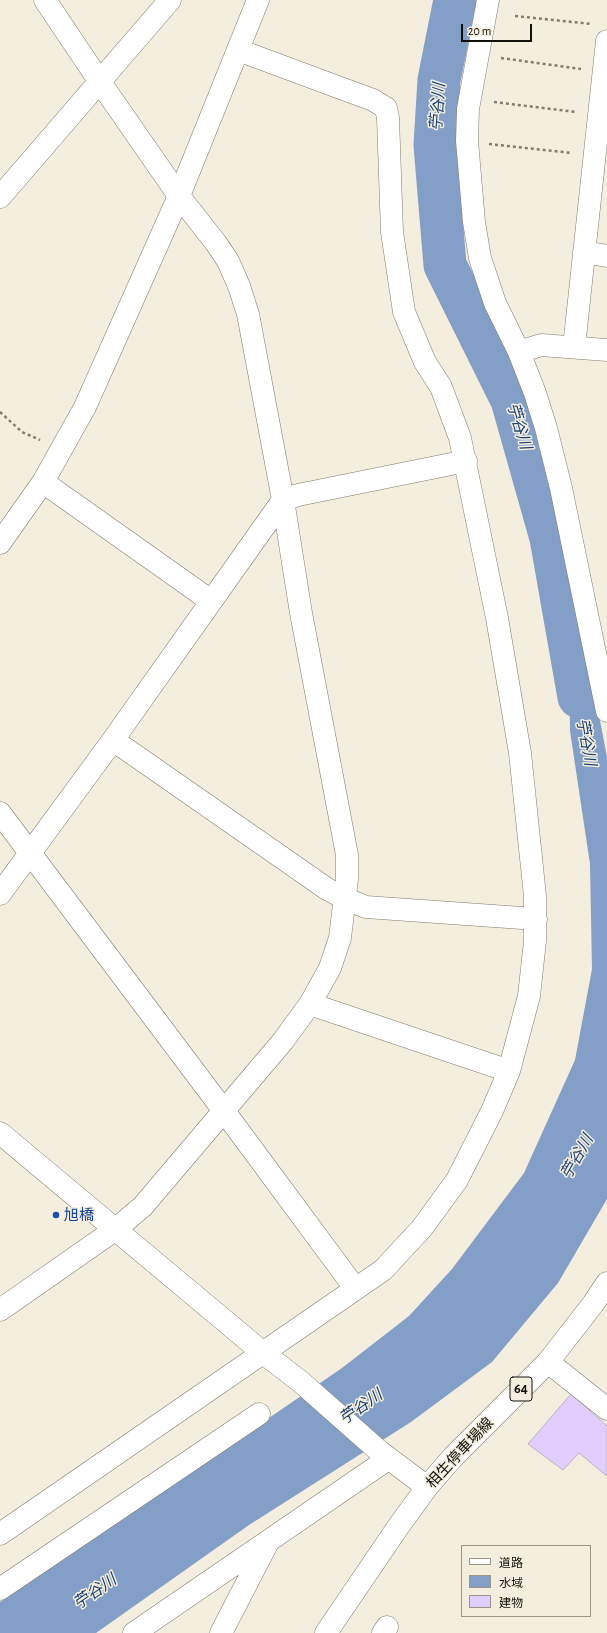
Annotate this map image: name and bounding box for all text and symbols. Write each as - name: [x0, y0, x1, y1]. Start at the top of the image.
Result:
- scale bar: [463, 16, 534, 42]
- text: 20 m: [468, 25, 491, 37]
- water label: 苧谷川: [427, 82, 449, 132]
- water label: 苧谷川: [503, 400, 535, 452]
- water label: 苧谷川: [572, 717, 600, 767]
- water label: 苧谷川: [557, 1131, 597, 1183]
- place label: 旭橋: [64, 1206, 94, 1224]
- marker: 旭橋: [51, 1210, 61, 1220]
- road number: 64: [510, 1377, 532, 1401]
- water label: 苧谷川: [336, 1385, 386, 1429]
- street label: 相生停車場線: [423, 1414, 497, 1492]
- legend: [461, 1545, 591, 1617]
- text: 道路: [499, 1557, 523, 1569]
- water label: 苧谷川: [70, 1570, 120, 1614]
- text: 水域: [499, 1577, 523, 1589]
- text: 建物: [499, 1597, 523, 1609]

